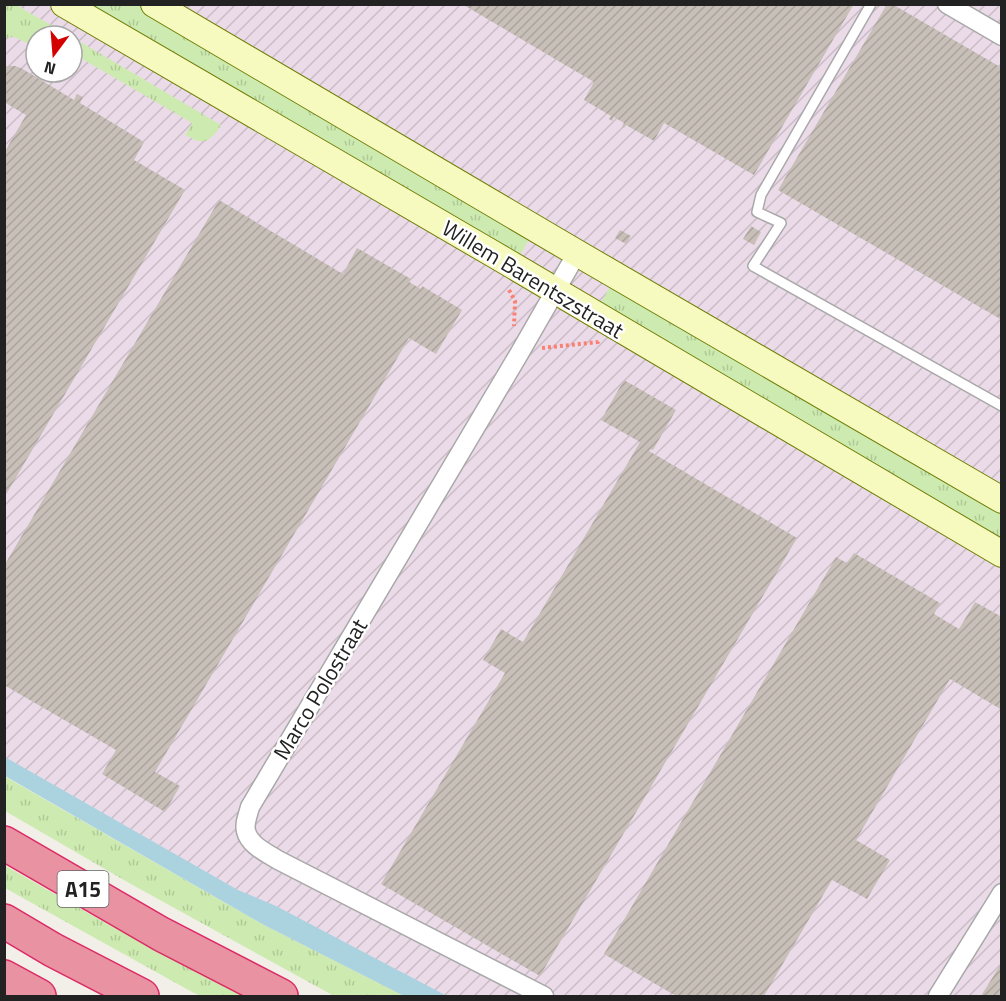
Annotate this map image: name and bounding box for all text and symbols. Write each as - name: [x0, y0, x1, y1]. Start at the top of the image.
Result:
- north arrow: [24, 24, 84, 84]
- text: N: [41, 55, 59, 81]
- street label: Willem Barentszstraat: [436, 211, 631, 347]
- street label: Marco Polostraat: [264, 612, 376, 766]
- road number: A15: [58, 871, 109, 907]

